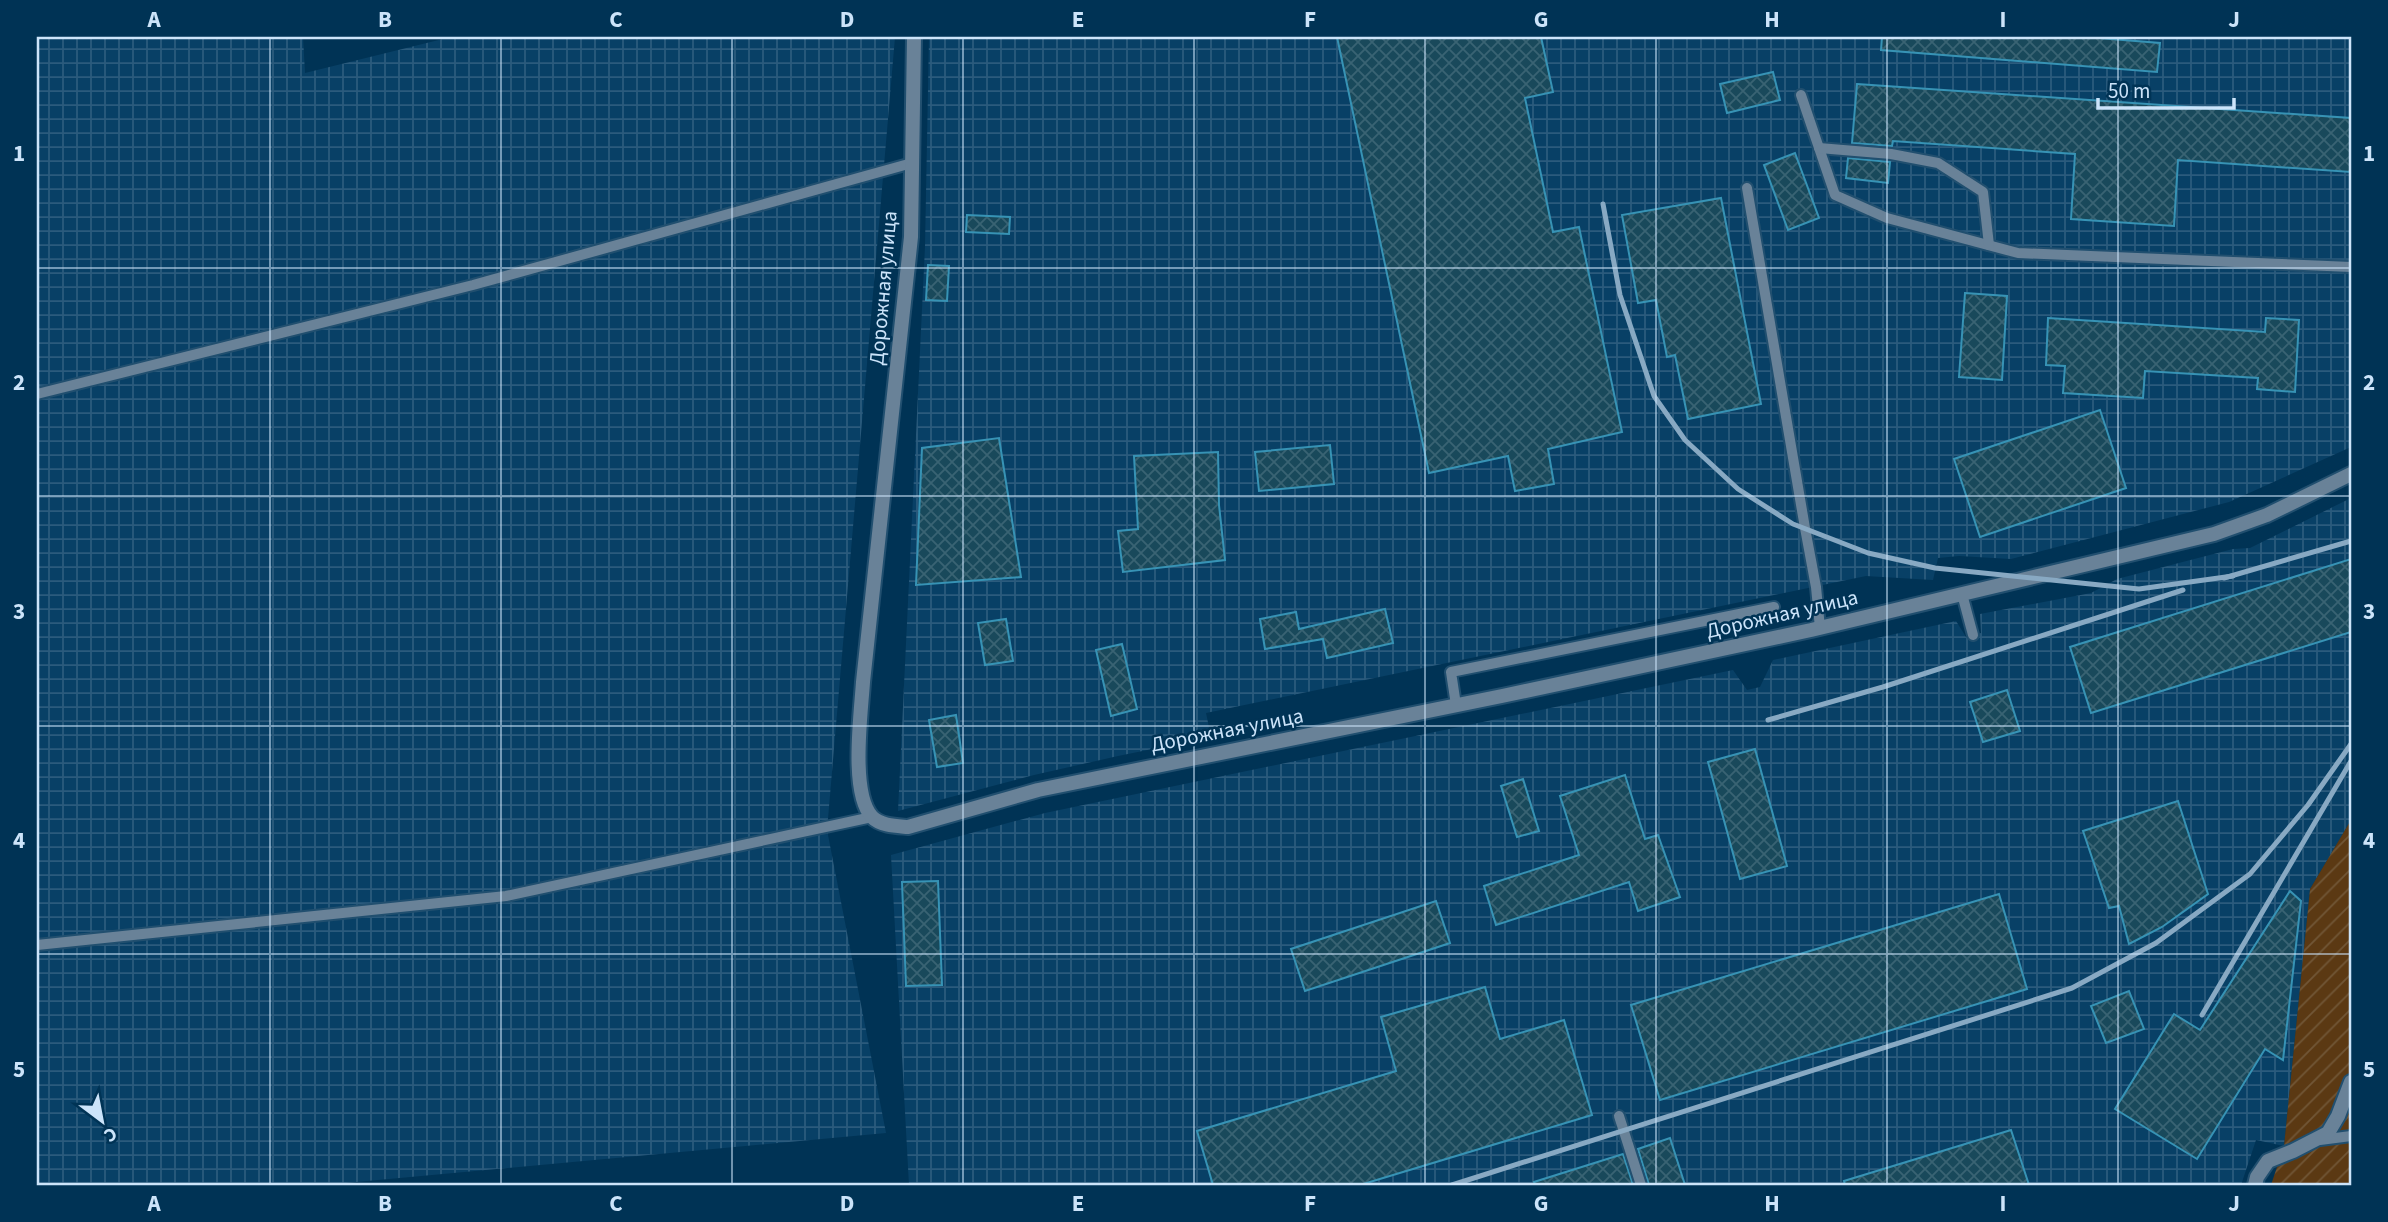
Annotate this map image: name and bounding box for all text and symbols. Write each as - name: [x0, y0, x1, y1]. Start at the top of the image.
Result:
- text: A: [146, 3, 161, 36]
- text: B: [378, 3, 392, 36]
- text: C: [609, 3, 623, 36]
- text: D: [840, 3, 854, 36]
- text: E: [1072, 3, 1084, 36]
- text: F: [1304, 3, 1316, 36]
- text: G: [1534, 3, 1548, 36]
- text: H: [1764, 3, 1780, 36]
- text: I: [2000, 3, 2006, 36]
- text: J: [2228, 3, 2240, 36]
- scale bar: [2098, 66, 2234, 110]
- text: 50 m: [2108, 76, 2150, 106]
- text: 1: [13, 137, 25, 170]
- text: 1: [2363, 137, 2375, 170]
- street label: Дорожная улица: [861, 210, 905, 366]
- text: 2: [13, 366, 25, 399]
- text: 2: [2363, 366, 2375, 399]
- street label: Дорожная улица: [1703, 582, 1861, 646]
- text: 3: [13, 595, 25, 628]
- text: 3: [2363, 595, 2375, 628]
- street label: Дорожная улица: [1148, 700, 1306, 760]
- text: 4: [13, 824, 25, 857]
- text: 4: [2363, 824, 2375, 857]
- text: 5: [13, 1053, 25, 1086]
- text: 5: [2363, 1053, 2375, 1086]
- north arrow: [66, 1086, 136, 1156]
- text: С: [98, 1120, 122, 1149]
- text: A: [146, 1187, 161, 1220]
- text: B: [378, 1187, 392, 1220]
- text: C: [609, 1187, 623, 1220]
- text: D: [840, 1187, 854, 1220]
- text: E: [1072, 1187, 1084, 1220]
- text: F: [1304, 1187, 1316, 1220]
- text: G: [1534, 1187, 1548, 1220]
- text: H: [1764, 1187, 1780, 1220]
- text: I: [2000, 1187, 2006, 1220]
- text: J: [2228, 1187, 2240, 1220]

